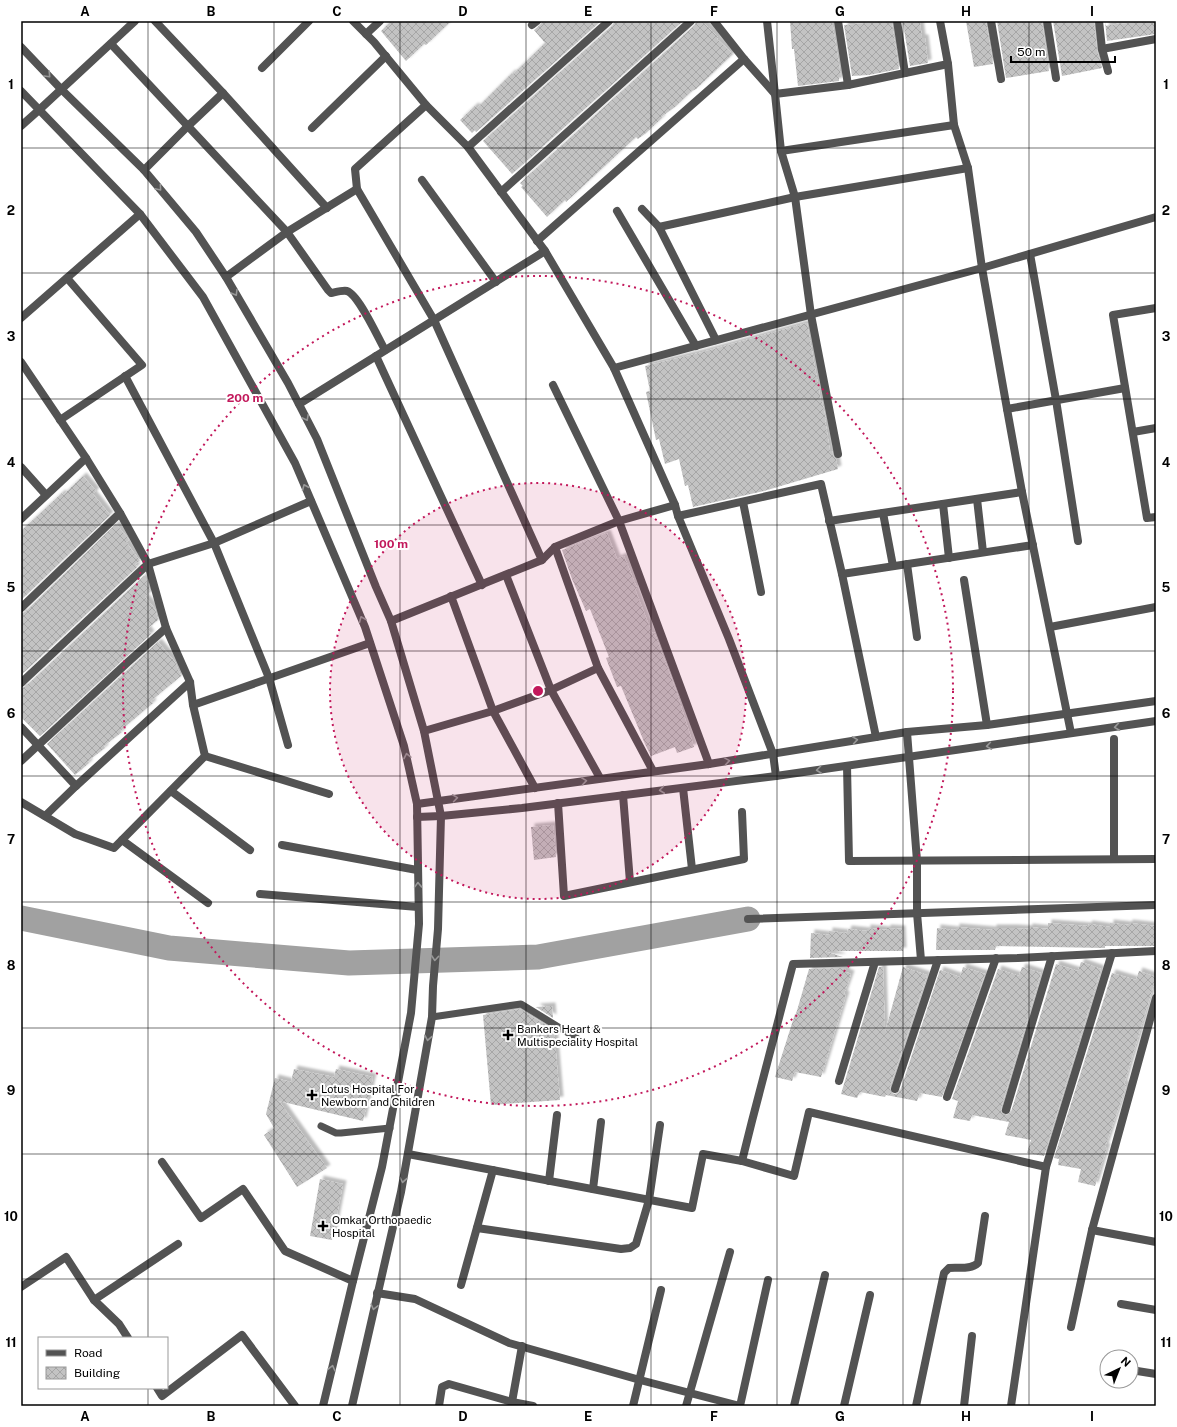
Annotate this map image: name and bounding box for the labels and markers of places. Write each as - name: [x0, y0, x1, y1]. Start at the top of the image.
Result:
- centre of rings: [531, 684, 545, 698]
- place label: Bankers Heart & Multispeciality Hospital: [517, 1023, 638, 1048]
- marker: Bankers Heart & Multispeciality Hospital: [502, 1029, 514, 1041]
- place label: Lotus Hospital For Newborn and Children: [321, 1083, 435, 1108]
- marker: Lotus Hospital For Newborn and Children: [306, 1089, 318, 1101]
- place label: Omkar Orthopaedic Hospital: [332, 1214, 432, 1239]
- marker: Omkar Orthopaedic Hospital: [317, 1220, 329, 1232]

